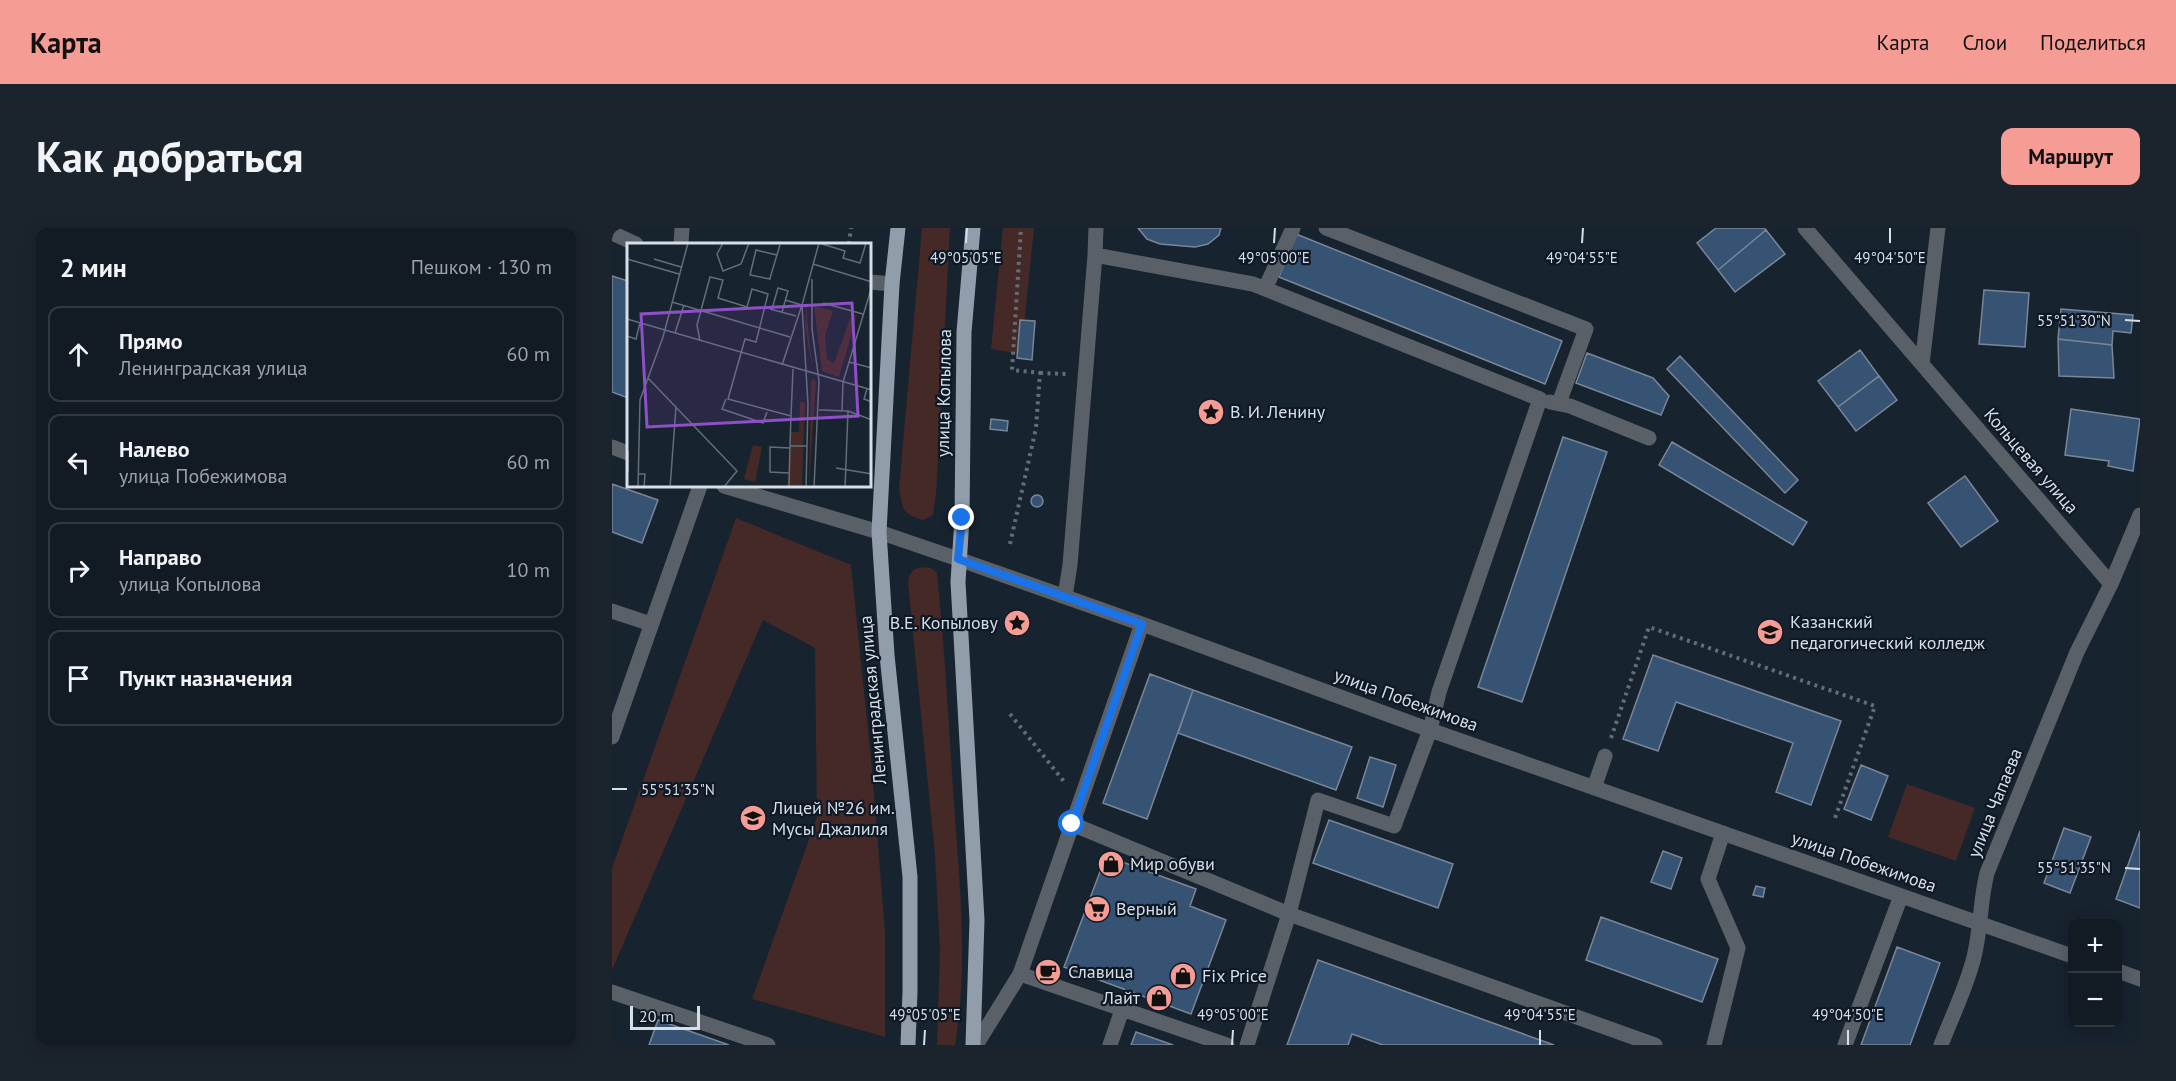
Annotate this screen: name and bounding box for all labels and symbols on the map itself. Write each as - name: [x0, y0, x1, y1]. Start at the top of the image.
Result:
- inset map: [627, 243, 872, 488]
- text: 49°05'05"E: [930, 248, 1002, 267]
- text: 49°05'00"E: [1238, 248, 1310, 267]
- text: 49°04'55"E: [1546, 248, 1618, 267]
- text: 49°04'50"E: [1854, 248, 1926, 267]
- text: 55°51'30"N: [2037, 311, 2111, 330]
- street label: улица Копылова: [931, 329, 956, 457]
- place icon: В. И. Ленину: [1196, 397, 1226, 427]
- place label: В. И. Ленину: [1230, 400, 1326, 423]
- street label: Кольцевая улица: [1979, 403, 2084, 518]
- route end: [948, 504, 974, 530]
- place icon: В.Е. Копылову: [1002, 608, 1032, 638]
- place label: Казанский педагогический колледж: [1790, 610, 1985, 654]
- place label: В.Е. Копылову: [890, 611, 999, 634]
- street label: Ленинградская улица: [854, 615, 891, 786]
- school or university icon: Казанский педагогический колледж: [1755, 617, 1785, 647]
- street label: улица Побежимова: [1331, 663, 1481, 736]
- street label: улица Чапаева: [1962, 745, 2027, 861]
- text: 55°51'35"N: [641, 780, 715, 799]
- place label: Лицей №26 им. Мусы Джалиля: [771, 796, 895, 840]
- school or university icon: Лицей №26 им. Мусы Джалиля: [738, 803, 768, 833]
- route start: [1058, 810, 1084, 836]
- street label: улица Побежимова: [1789, 826, 1940, 897]
- shop icon: Мир обуви: [1096, 849, 1126, 879]
- place label: Мир обуви: [1130, 852, 1215, 875]
- text: 55°51'35"N: [2037, 858, 2111, 877]
- supermarket icon: Верный: [1082, 894, 1112, 924]
- place label: Верный: [1116, 897, 1177, 920]
- cafe icon: Славица: [1033, 957, 1063, 987]
- place label: Славица: [1068, 960, 1133, 983]
- shop icon: Fix Price: [1168, 961, 1198, 991]
- place label: Fix Price: [1202, 964, 1267, 987]
- shop icon: Лайт: [1144, 983, 1174, 1013]
- place label: Лайт: [1102, 986, 1141, 1009]
- scale bar: [630, 1003, 700, 1030]
- text: 49°05'05"E: [889, 1005, 961, 1024]
- text: 49°05'00"E: [1197, 1005, 1269, 1024]
- text: 49°04'55"E: [1504, 1005, 1576, 1024]
- text: 49°04'50"E: [1812, 1005, 1884, 1024]

